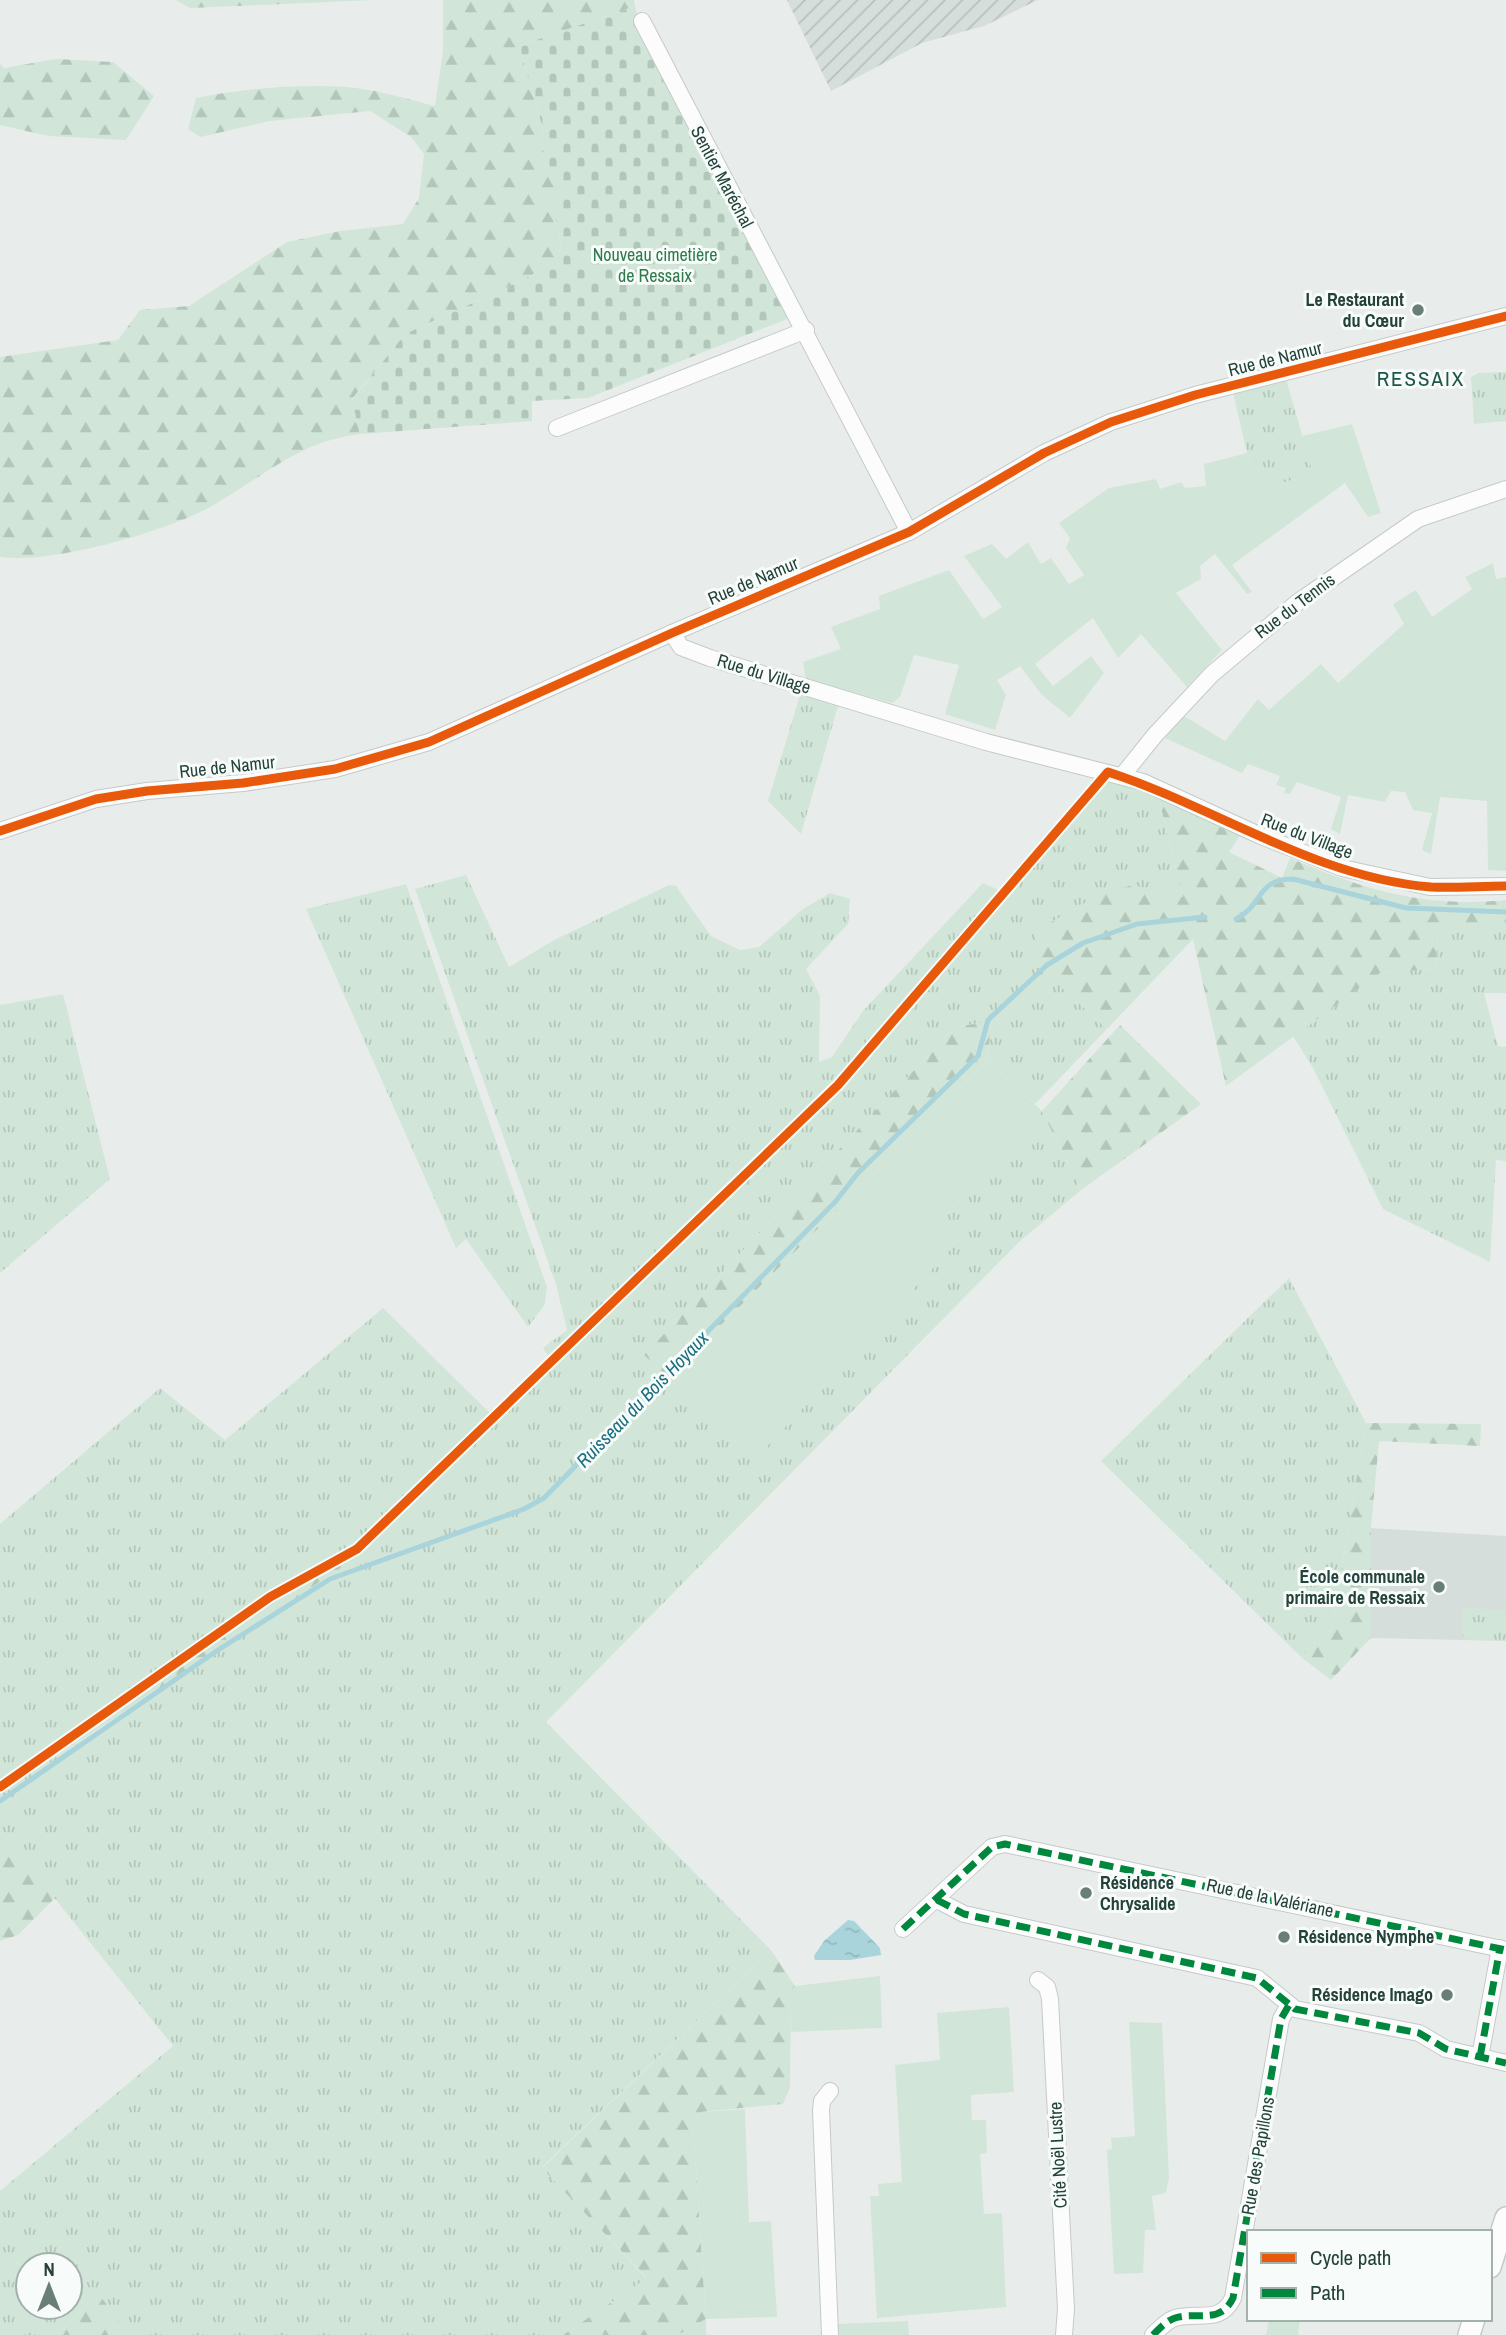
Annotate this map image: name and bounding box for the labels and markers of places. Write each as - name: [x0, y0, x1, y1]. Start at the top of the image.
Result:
- place label: Le Restaurant du Cœur: [1306, 287, 1404, 333]
- marker: Le Restaurant du Cœur: [1410, 302, 1426, 318]
- place label: École communale primaire de Ressaix: [1286, 1564, 1426, 1610]
- marker: École communale primaire de Ressaix: [1431, 1579, 1447, 1595]
- place label: Résidence Chrysalide: [1100, 1870, 1175, 1916]
- marker: Résidence Chrysalide: [1078, 1885, 1094, 1901]
- place label: Résidence Nymphe: [1298, 1924, 1434, 1949]
- marker: Résidence Nymphe: [1276, 1929, 1292, 1945]
- place label: Résidence Imago: [1312, 1982, 1433, 2007]
- marker: Résidence Imago: [1439, 1987, 1455, 2003]

